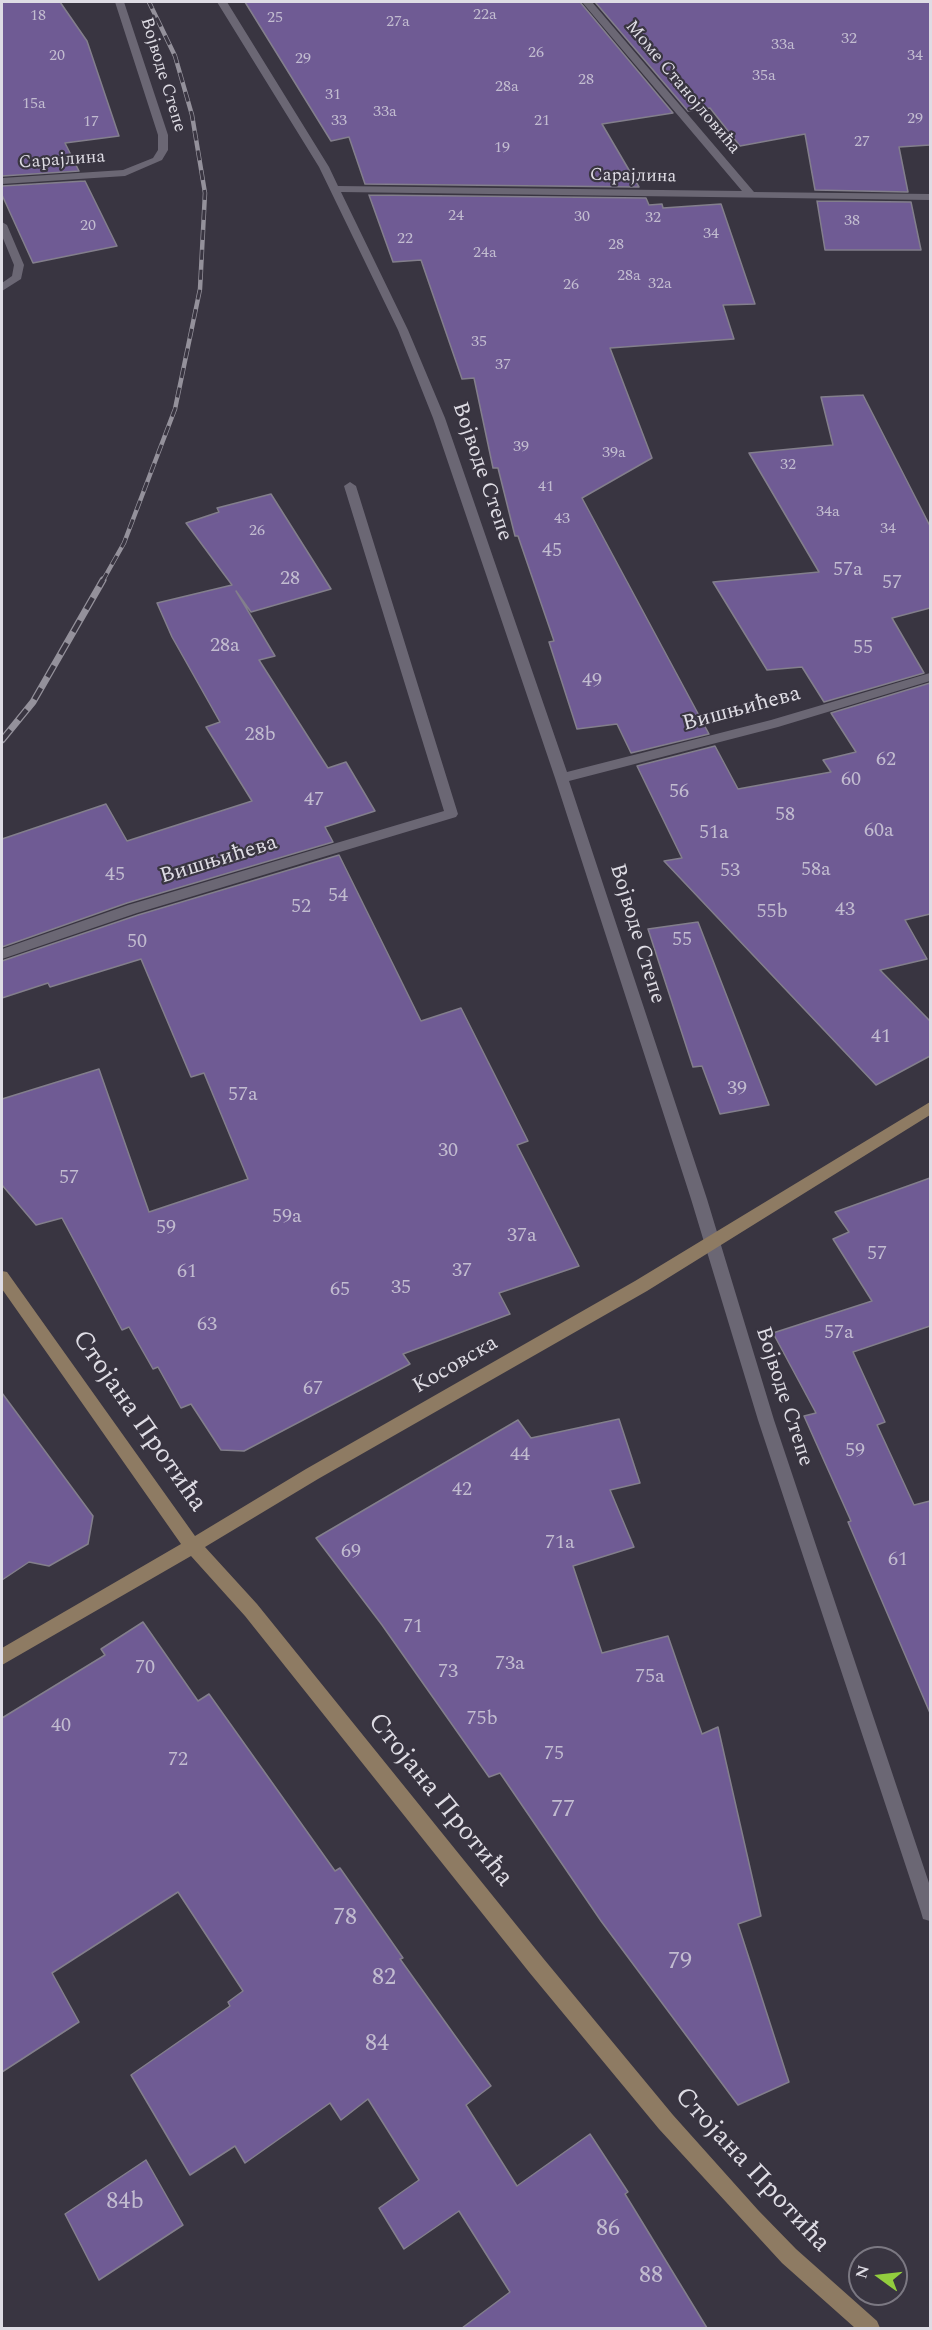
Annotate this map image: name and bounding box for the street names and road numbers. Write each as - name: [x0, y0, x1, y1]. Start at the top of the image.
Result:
- street label: Војводе Степе: [134, 15, 190, 135]
- street label: Моме Станојловића: [620, 17, 744, 159]
- street label: Сарајлина: [18, 147, 106, 175]
- street label: Сарајлина: [590, 165, 676, 189]
- street label: Војводе Степе: [445, 399, 517, 545]
- street label: Вишњићева: [680, 682, 804, 738]
- street label: Вишњићева: [157, 831, 281, 891]
- street label: Војводе Степе: [602, 861, 670, 1007]
- street label: Војводе Степе: [748, 1324, 818, 1470]
- street label: Стојана Протића: [63, 1325, 213, 1519]
- street label: Косовска: [409, 1331, 503, 1401]
- street label: Стојана Протића: [359, 1708, 519, 1894]
- street label: Стојана Протића: [666, 2082, 836, 2260]

